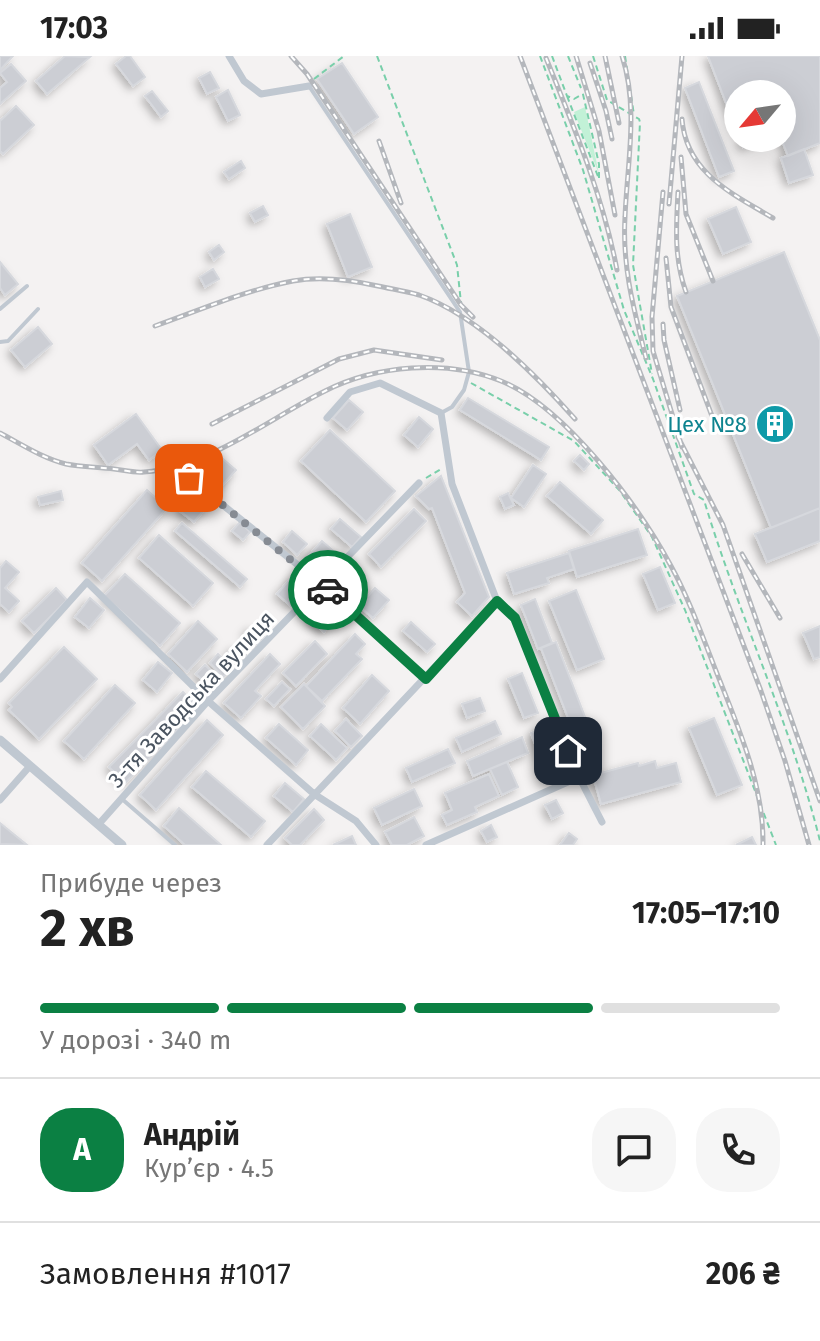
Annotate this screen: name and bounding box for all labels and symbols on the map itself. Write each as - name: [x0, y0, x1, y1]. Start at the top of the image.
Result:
- north arrow: [724, 80, 796, 152]
- building icon: Цех №8: [754, 403, 796, 445]
- place label: Цех №8: [667, 411, 747, 438]
- pin: [155, 444, 223, 512]
- courier: [288, 550, 368, 630]
- street label: 3-тя Заводська вулиця: [102, 605, 280, 793]
- pin: [534, 717, 602, 785]

